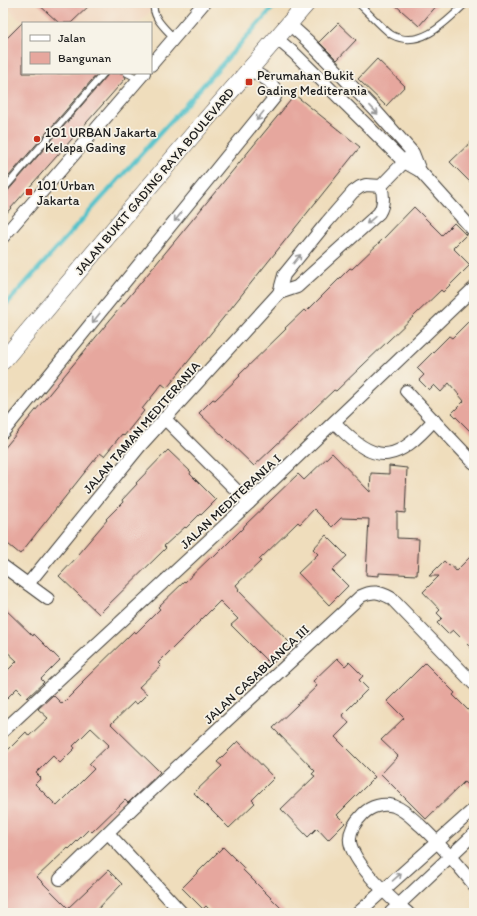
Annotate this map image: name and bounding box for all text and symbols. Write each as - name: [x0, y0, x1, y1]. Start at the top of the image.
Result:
- legend: [22, 22, 152, 74]
- text: Jalan: [58, 31, 86, 45]
- text: Bangunan: [58, 51, 111, 65]
- place label: Perumahan Bukit Gading Mediterania: [257, 68, 367, 98]
- marker: Perumahan Bukit Gading Mediterania: [244, 77, 254, 87]
- street label: JALAN BUKIT GADING RAYA BOULEVARD: [72, 85, 237, 278]
- one-way arrow: [369, 105, 379, 115]
- one-way arrow: [255, 111, 264, 122]
- place label: 1O1 URBAN Jakarta Kelapa Gading: [45, 125, 157, 155]
- marker: 1O1 URBAN Jakarta Kelapa Gading: [32, 134, 42, 144]
- place label: 101 Urban Jakarta: [37, 178, 95, 208]
- marker: 101 Urban Jakarta: [24, 187, 34, 197]
- one-way arrow: [173, 212, 182, 223]
- one-way arrow: [365, 216, 376, 225]
- one-way arrow: [293, 254, 301, 265]
- one-way arrow: [91, 313, 100, 323]
- street label: JALAN TAMAN MEDITERANIA: [80, 358, 203, 497]
- street label: JALAN MEDITERANIA I: [177, 451, 284, 552]
- street label: JALAN CASABLANCA III: [201, 622, 312, 727]
- one-way arrow: [392, 873, 402, 882]

